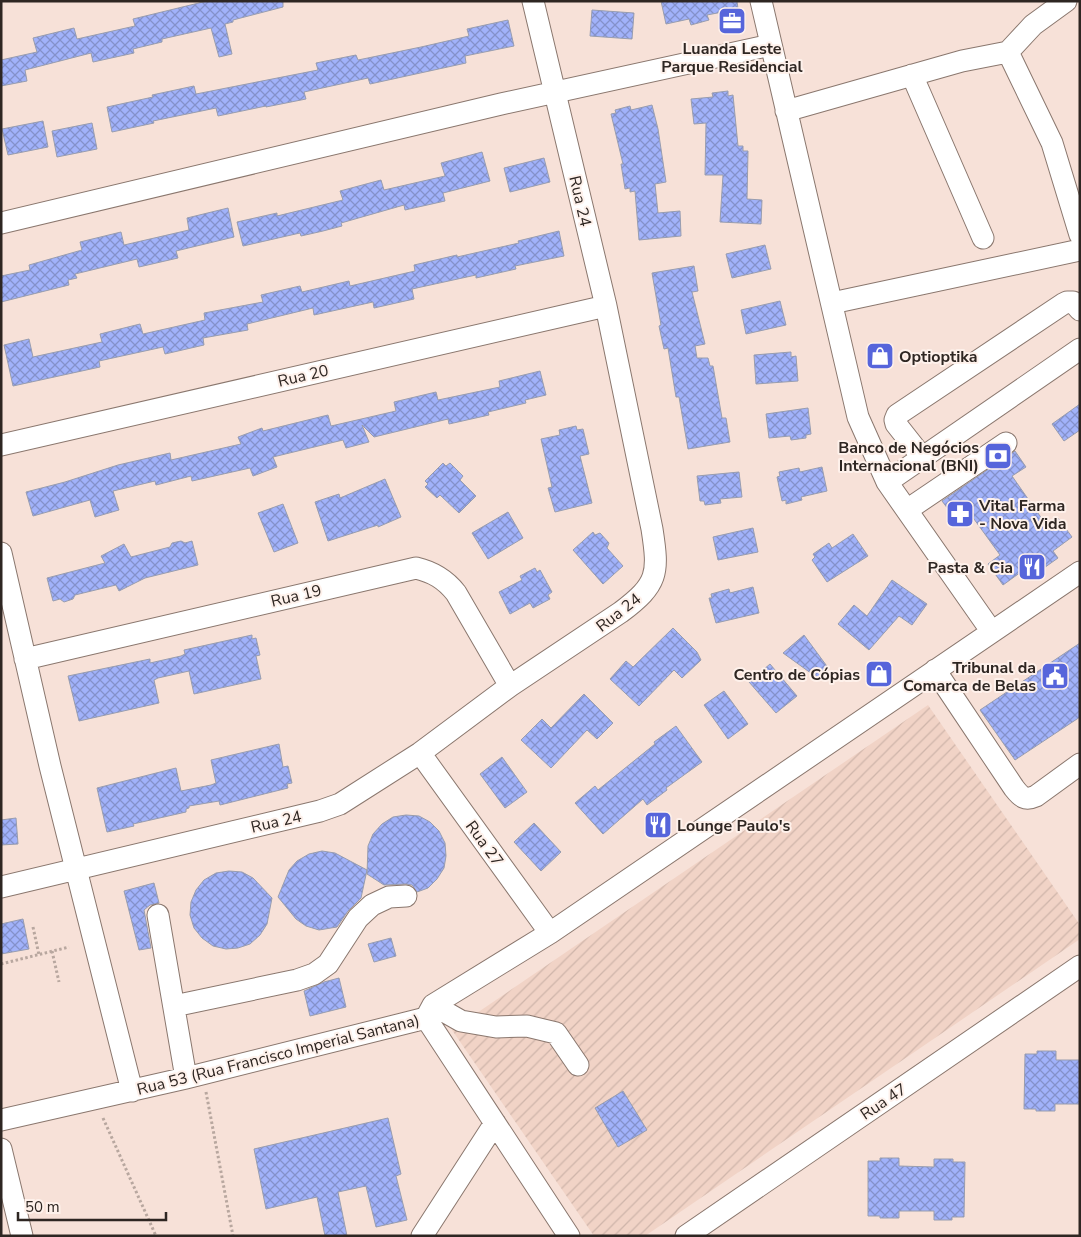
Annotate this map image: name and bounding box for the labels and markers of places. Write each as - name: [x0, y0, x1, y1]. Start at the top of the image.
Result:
- office icon: Luanda Leste Parque Residencial: [717, 6, 747, 36]
- place label: Luanda Leste Parque Residencial: [661, 38, 803, 78]
- shop icon: Optioptika: [865, 341, 895, 371]
- place label: Optioptika: [899, 346, 978, 368]
- place label: Banco de Negócios Internacional (BNI): [838, 437, 979, 477]
- bank icon: Banco de Negócios Internacional (BNI): [983, 441, 1013, 471]
- place label: Vital Farma - Nova Vida: [978, 495, 1066, 535]
- pharmacy icon: Vital Farma - Nova Vida: [945, 499, 975, 529]
- restaurant icon: Pasta & Cia: [1017, 552, 1047, 582]
- place label: Pasta & Cia: [928, 557, 1013, 579]
- place label: Tribunal da Comarca de Belas: [903, 657, 1036, 697]
- shop icon: Centro de Cópias: [864, 659, 894, 689]
- public building icon: Tribunal da Comarca de Belas: [1040, 661, 1070, 691]
- place label: Centro de Cópias: [733, 664, 860, 686]
- restaurant icon: Lounge Paulo's: [643, 810, 673, 840]
- place label: Lounge Paulo's: [677, 815, 791, 837]

